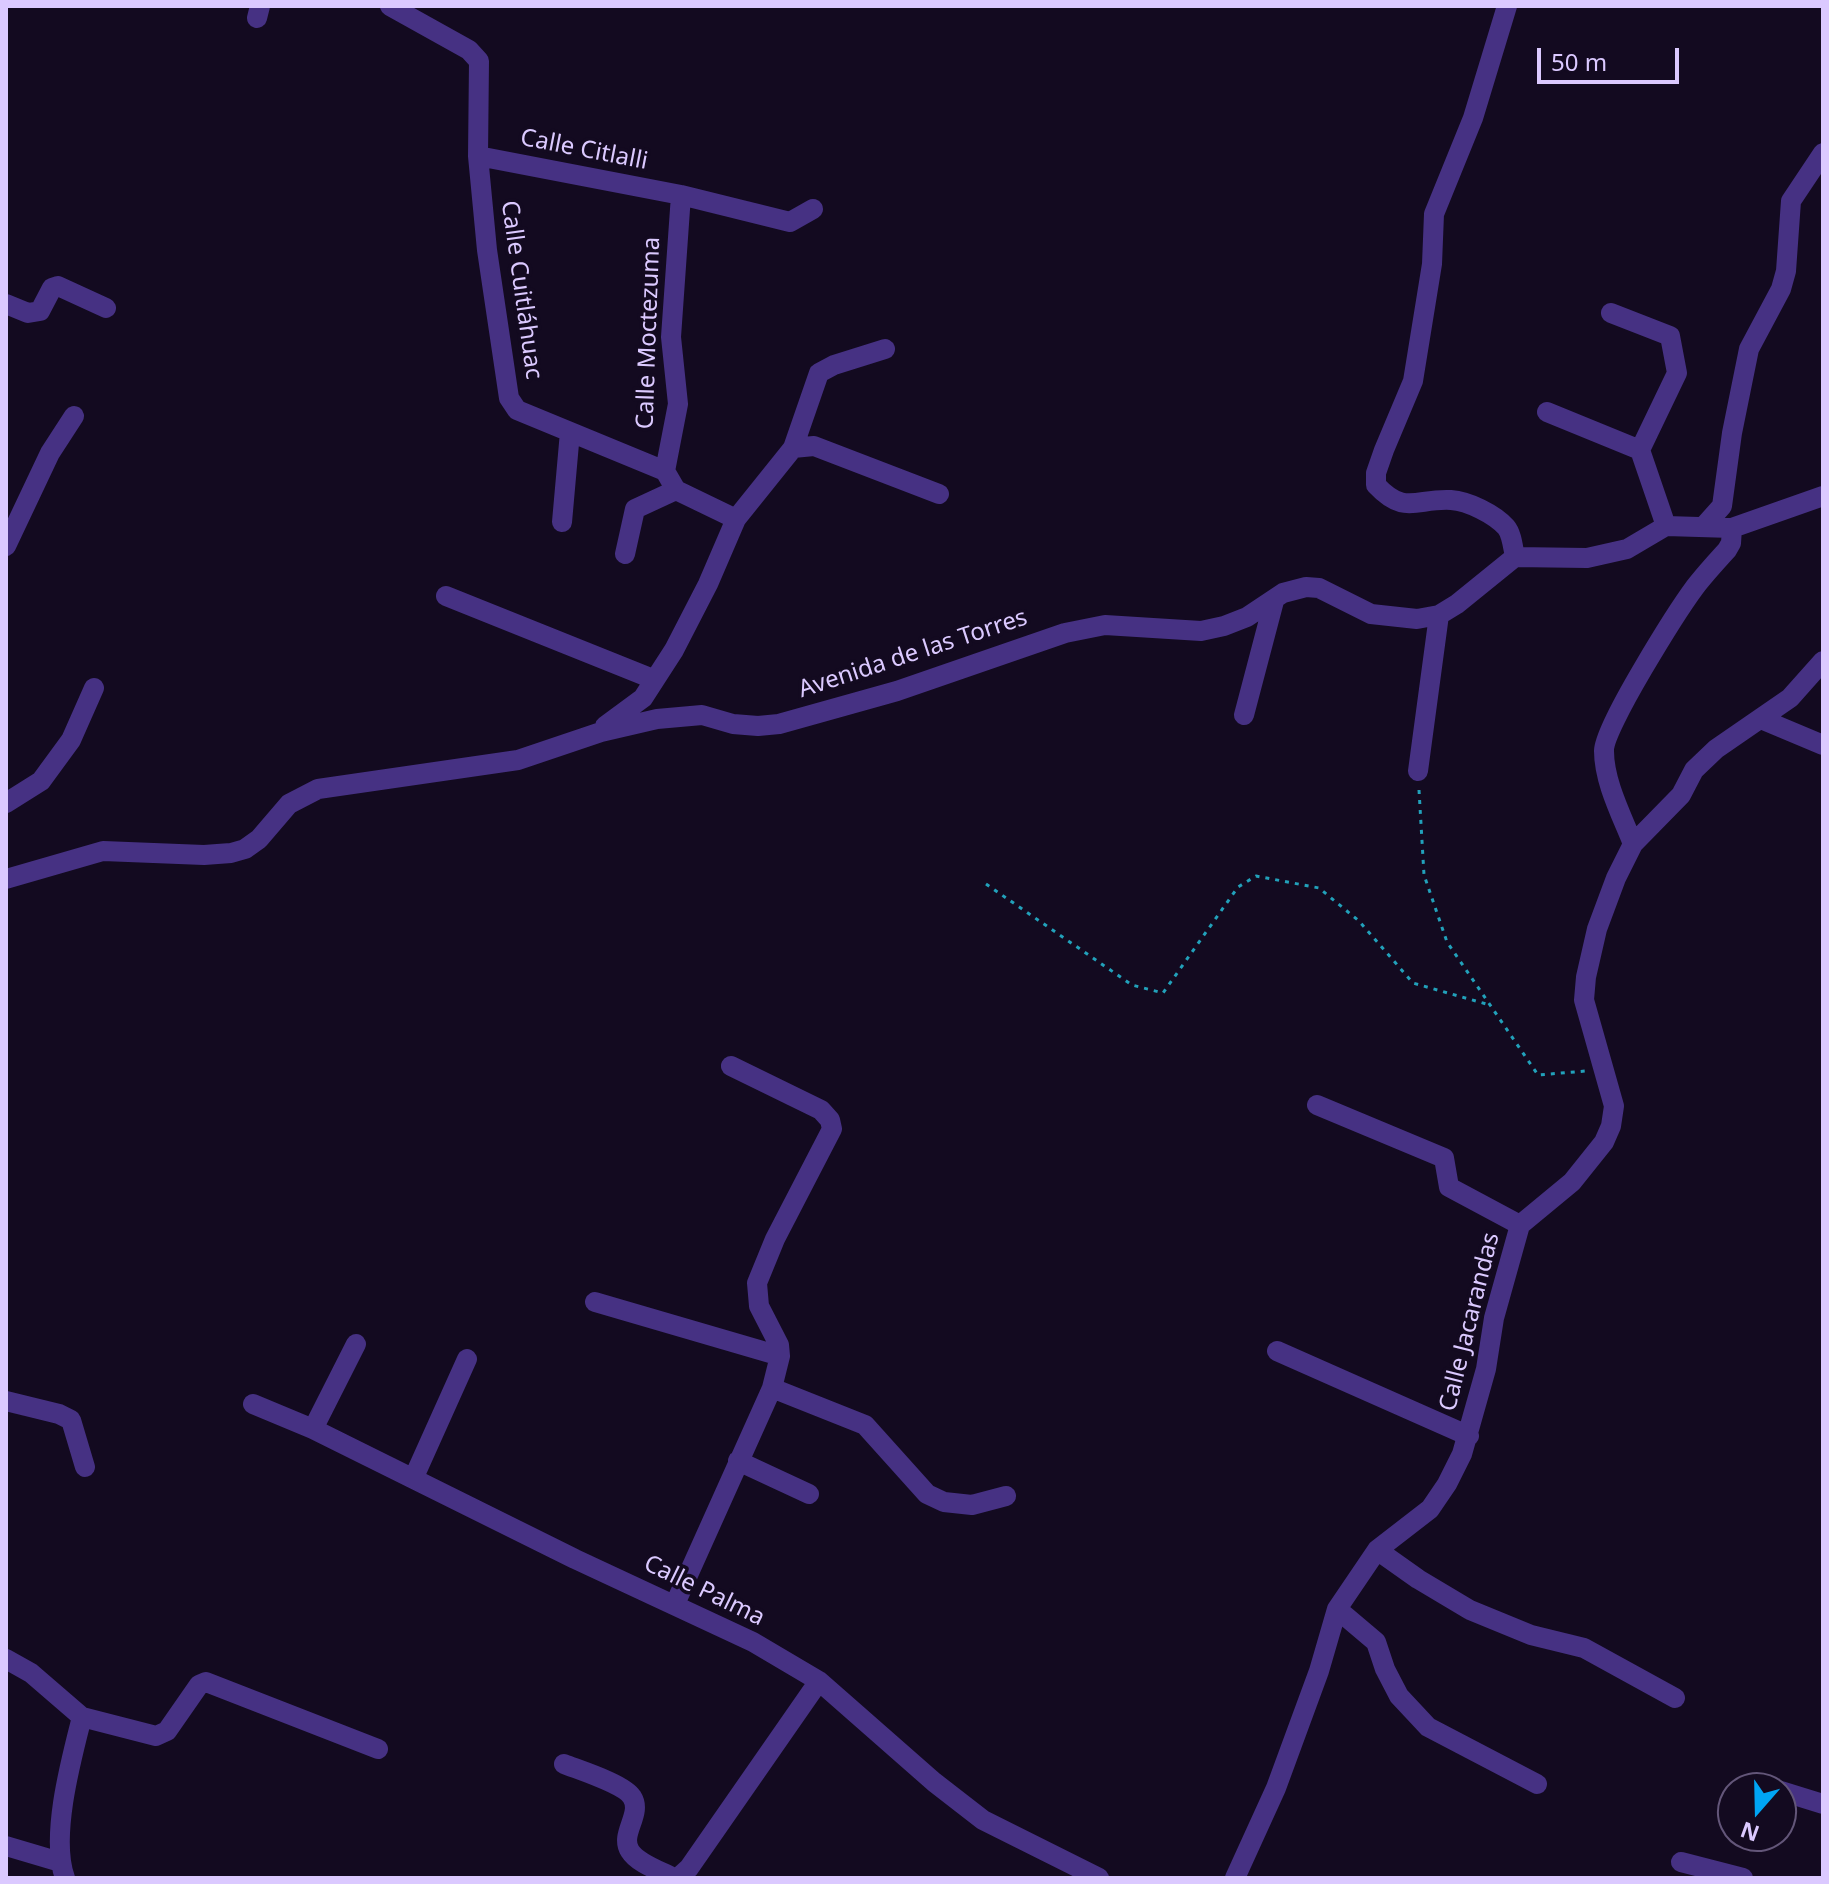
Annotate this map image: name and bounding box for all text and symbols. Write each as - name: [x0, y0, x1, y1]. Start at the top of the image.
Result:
- scale bar: [1541, 32, 1683, 82]
- text: 50 m: [1551, 45, 1607, 78]
- street label: Calle Citlalli: [518, 124, 650, 176]
- street label: Calle Cuitláhuac: [494, 199, 548, 381]
- street label: Calle Moctezuma: [631, 236, 667, 430]
- street label: Avenida de las Torres: [795, 603, 1031, 705]
- street label: Calle Jacarandas: [1434, 1230, 1506, 1414]
- street label: Calle Palma: [639, 1549, 769, 1633]
- north arrow: [1717, 1772, 1797, 1852]
- text: N: [1736, 1816, 1763, 1850]

